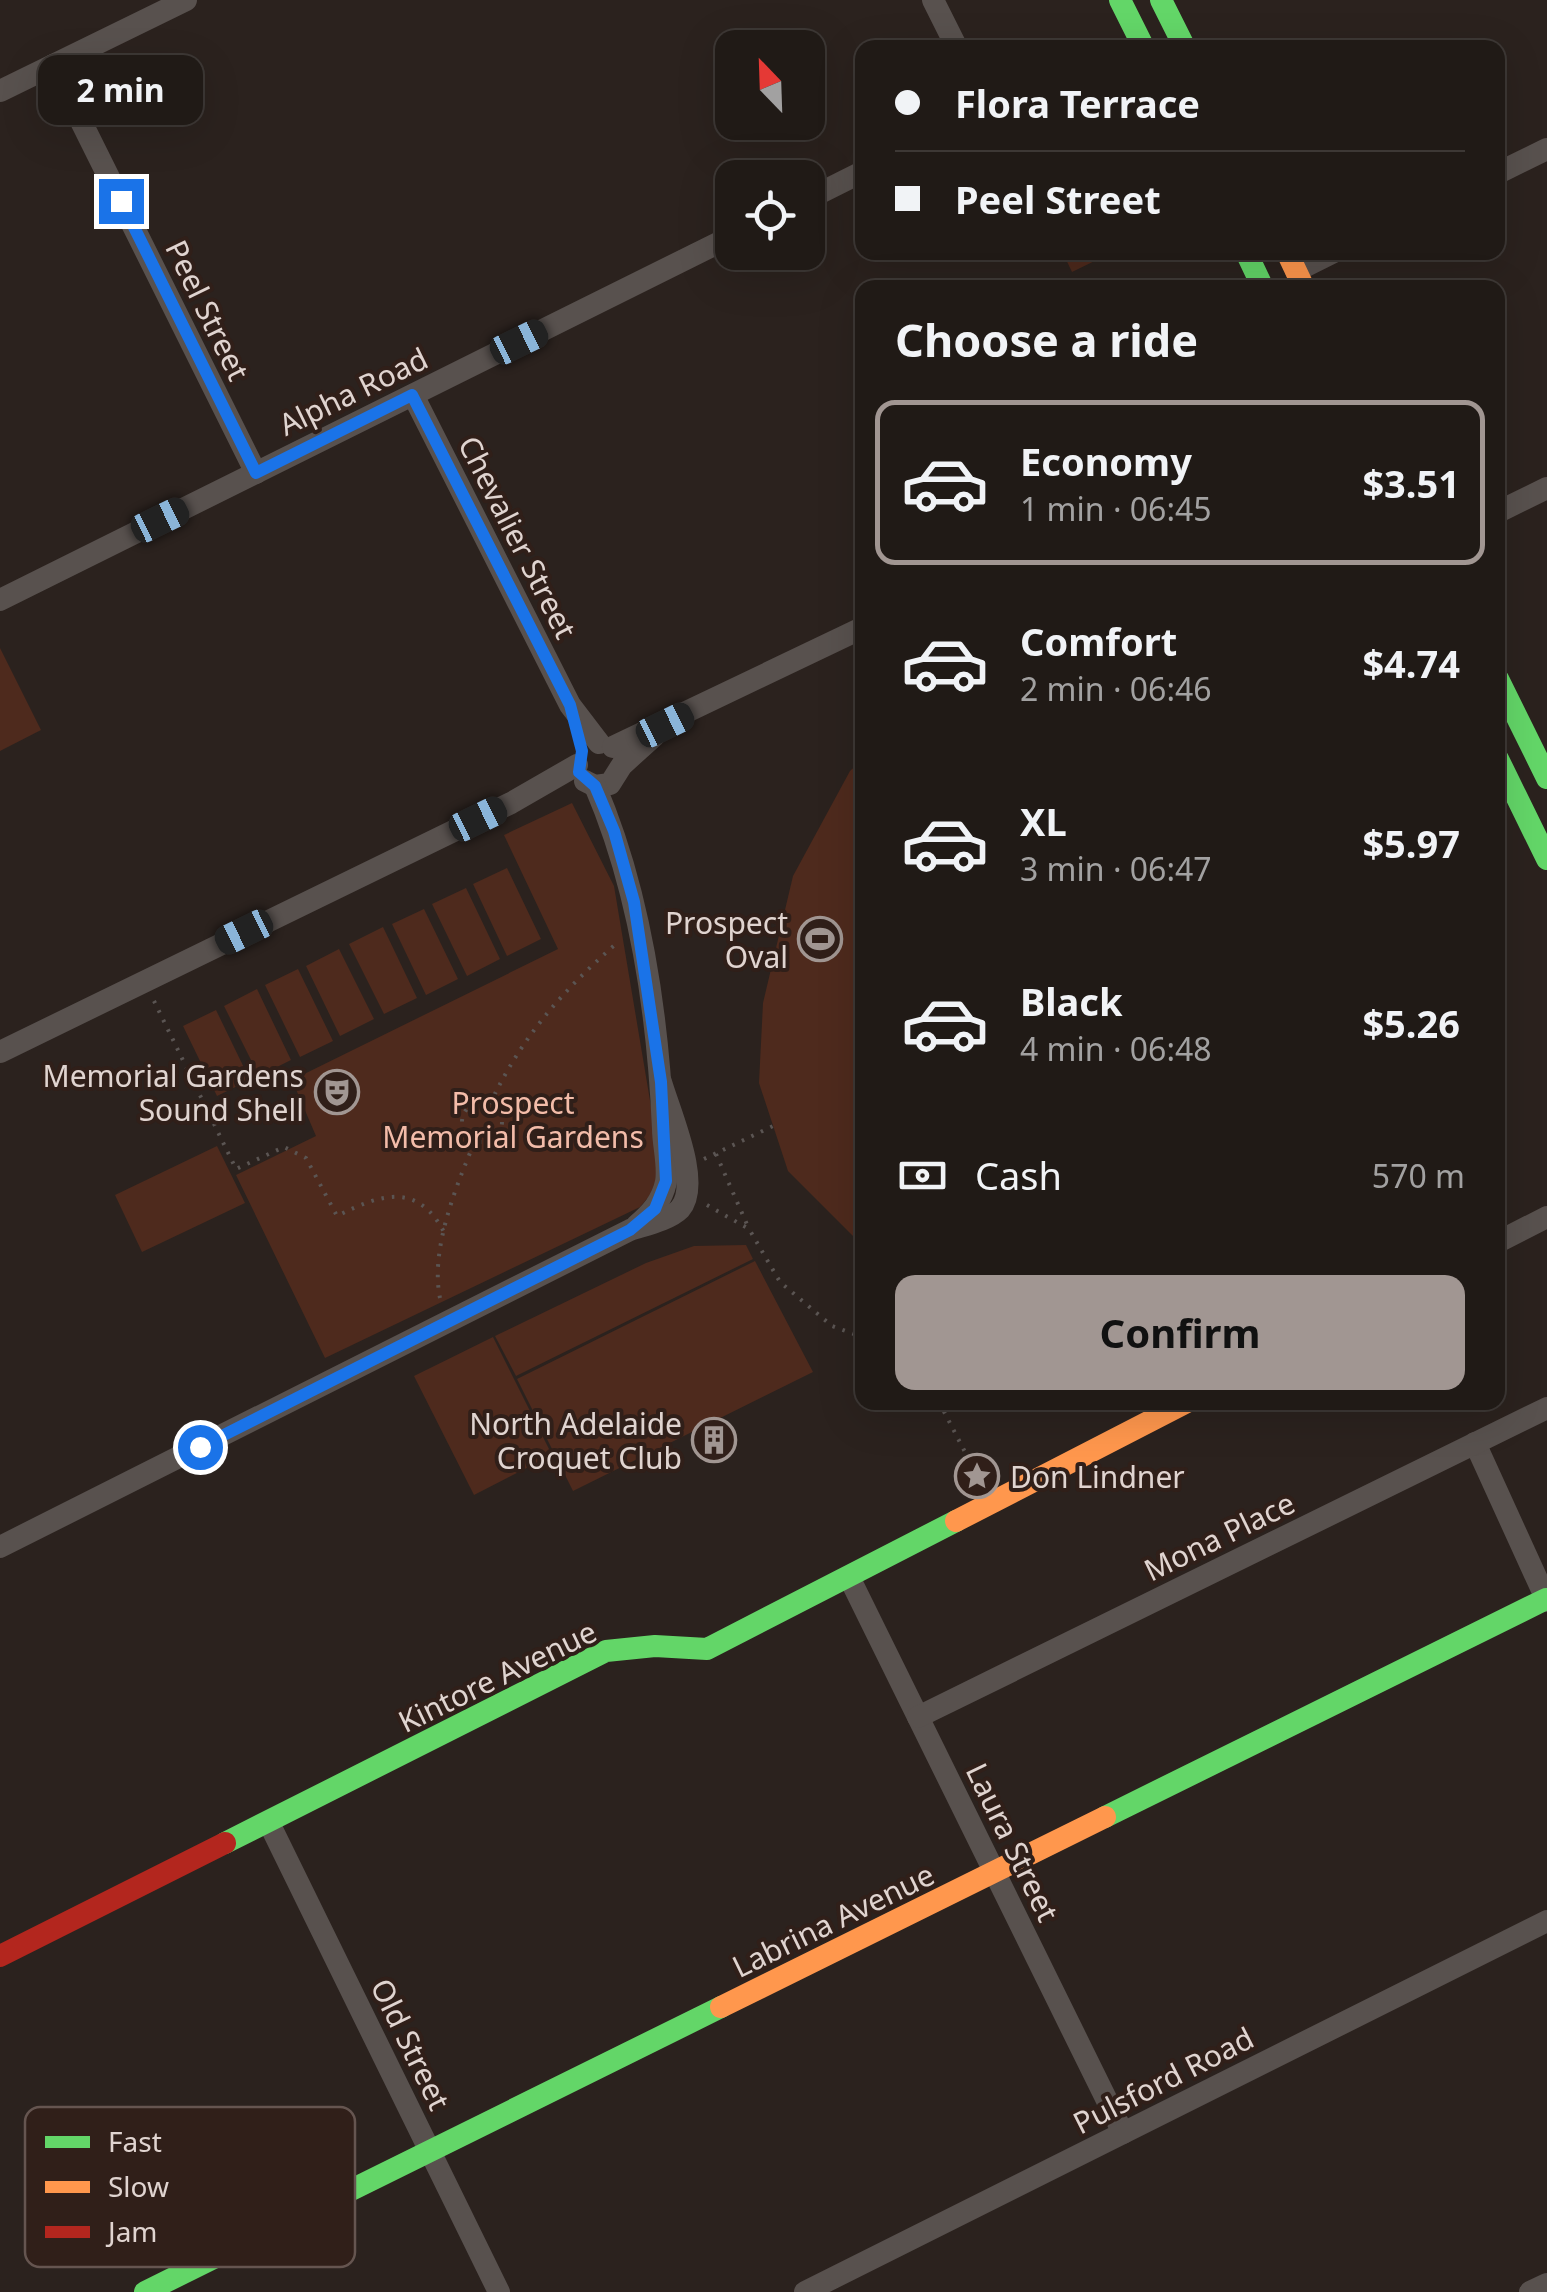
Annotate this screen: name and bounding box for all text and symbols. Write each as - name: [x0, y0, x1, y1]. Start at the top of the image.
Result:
- north arrow: [715, 30, 825, 140]
- map controls: [715, 30, 825, 270]
- callout: 2 min: [38, 56, 204, 126]
- text: 2 min: [76, 68, 165, 111]
- text: Flora Terrace: [955, 77, 1200, 129]
- button: locate: [715, 160, 825, 270]
- text: Peel Street: [955, 173, 1161, 225]
- route end: [99, 179, 144, 224]
- street label: Peel Street: [156, 233, 260, 387]
- text: Choose a ride: [895, 309, 1198, 370]
- car: [485, 315, 553, 369]
- street label: Alpha Road: [272, 337, 434, 445]
- street label: Chevalier Street: [449, 429, 587, 645]
- text: Economy: [1020, 435, 1192, 487]
- icon: car: [900, 438, 990, 528]
- text: $3.51: [1362, 457, 1460, 509]
- text: 1 min · 06:45: [1020, 487, 1212, 530]
- car: [126, 493, 194, 547]
- text: Comfort: [1020, 615, 1177, 667]
- icon: car: [900, 618, 990, 708]
- text: $4.74: [1362, 637, 1460, 689]
- text: 2 min · 06:46: [1020, 667, 1212, 710]
- car: [631, 698, 699, 752]
- car: [444, 792, 512, 846]
- text: XL: [1020, 795, 1067, 847]
- icon: car: [900, 798, 990, 888]
- text: $5.97: [1362, 817, 1460, 869]
- text: 3 min · 06:47: [1020, 847, 1212, 890]
- place label: Prospect Oval: [665, 902, 788, 977]
- car: [210, 905, 278, 959]
- sports icon: Prospect Oval: [797, 916, 843, 962]
- text: Black: [1020, 975, 1123, 1027]
- icon: car: [900, 978, 990, 1068]
- text: $5.26: [1362, 997, 1460, 1049]
- text: 4 min · 06:48: [1020, 1027, 1212, 1070]
- place label: Memorial Gardens Sound Shell: [42, 1055, 304, 1130]
- theatre icon: Memorial Gardens Sound Shell: [314, 1069, 360, 1115]
- park label: Prospect Memorial Gardens: [382, 1082, 644, 1157]
- icon: cash: [895, 1148, 950, 1203]
- text: Cash: [975, 1149, 1062, 1201]
- text: 570 m: [1372, 1154, 1465, 1197]
- button: Confirm: [895, 1275, 1465, 1390]
- place label: North Adelaide Croquet Club: [469, 1403, 682, 1478]
- building icon: North Adelaide Croquet Club: [691, 1417, 737, 1463]
- route start: [178, 1425, 223, 1470]
- place icon: Don Lindner: [954, 1453, 1000, 1499]
- place label: Don Lindner: [1010, 1456, 1185, 1497]
- street label: Mona Place: [1137, 1482, 1301, 1590]
- street label: Kintore Avenue: [391, 1610, 603, 1742]
- street label: Laura Street: [957, 1756, 1069, 1928]
- street label: Labrina Avenue: [725, 1853, 941, 1987]
- street label: Old Street: [362, 1972, 460, 2117]
- street label: Pulsford Road: [1066, 2017, 1260, 2143]
- legend: [25, 2107, 355, 2267]
- text: Fast: [108, 2122, 162, 2160]
- text: Slow: [108, 2167, 169, 2205]
- text: Jam: [105, 2212, 158, 2250]

